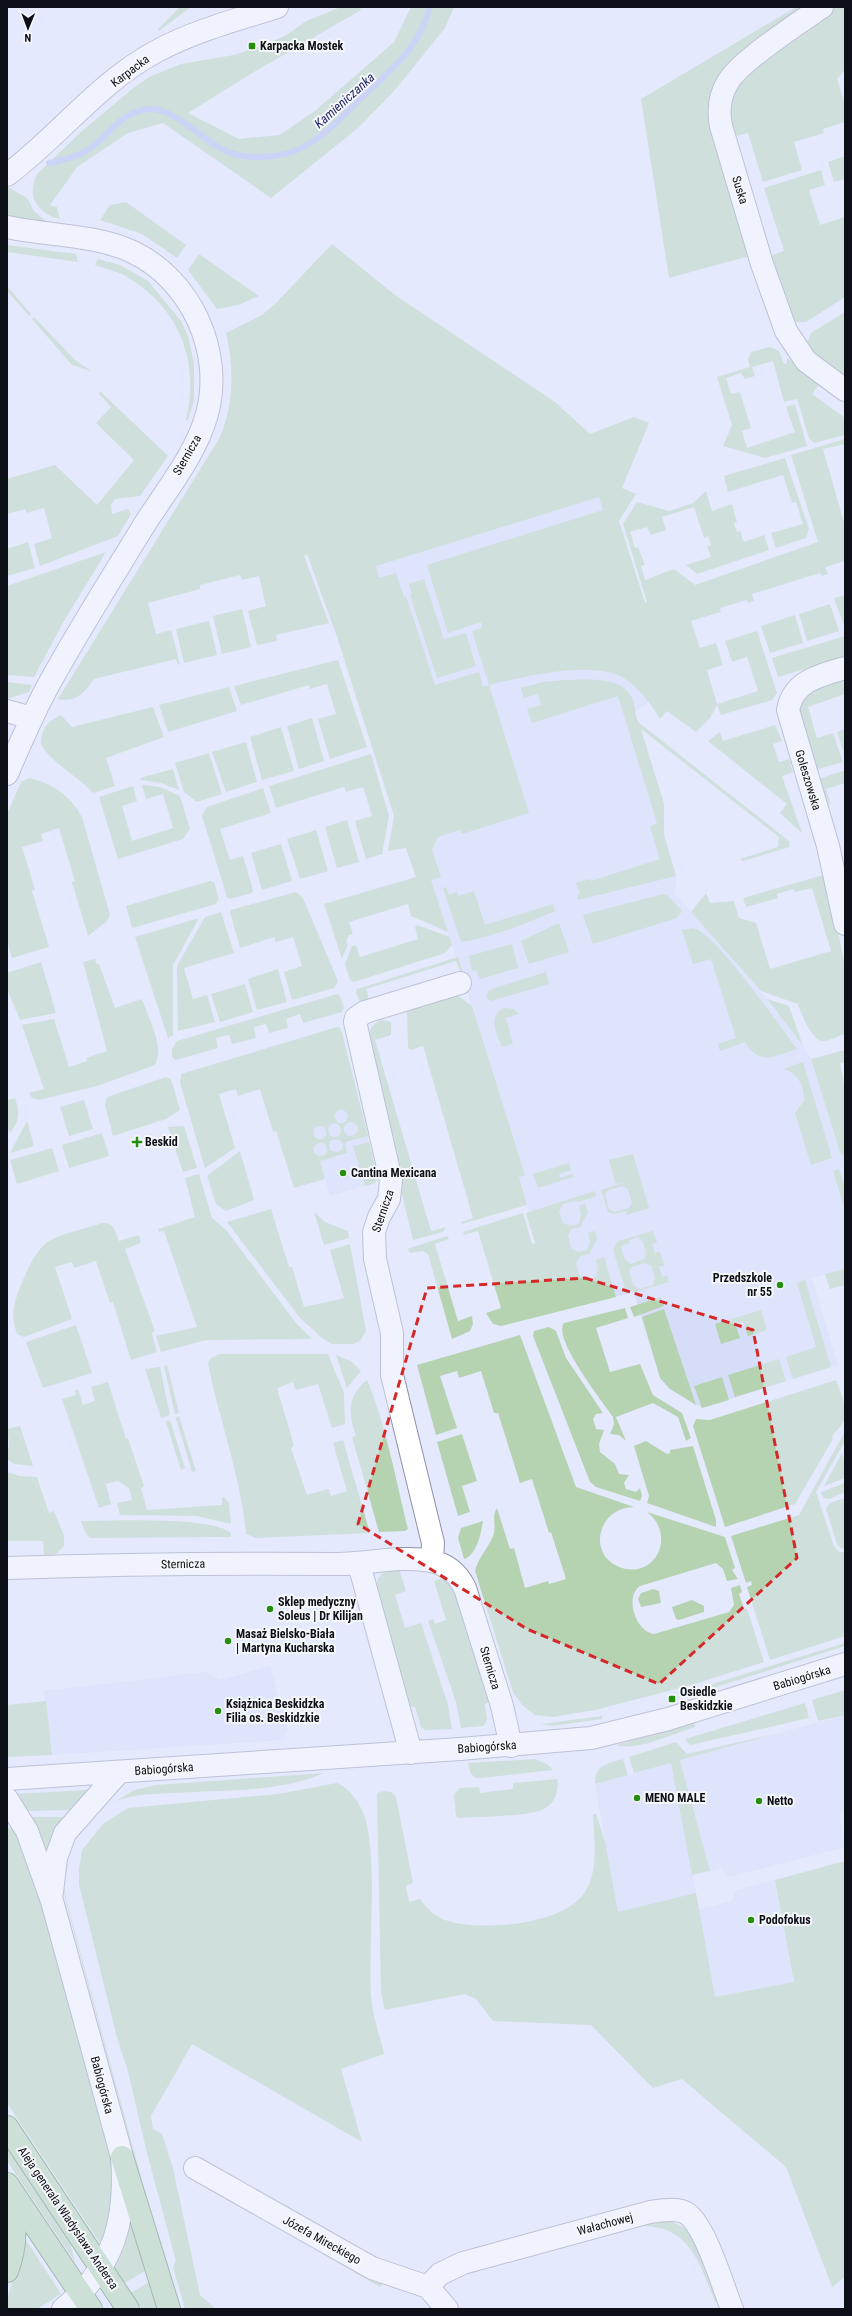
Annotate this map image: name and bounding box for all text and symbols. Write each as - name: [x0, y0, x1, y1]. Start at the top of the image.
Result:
- north arrow: [8, 8, 48, 48]
- text: N: [24, 31, 31, 44]
- place label: Karpacka Mostek: [260, 39, 343, 53]
- marker: Karpacka Mostek: [247, 41, 257, 51]
- street label: Karpacka: [108, 52, 152, 90]
- water label: Kamieniczanka: [311, 70, 377, 131]
- street label: Suska: [729, 174, 751, 206]
- street label: Sternicza: [170, 432, 204, 478]
- street label: Goleszowska: [792, 748, 824, 812]
- place label: Beskid: [145, 1135, 178, 1149]
- marker: Beskid: [132, 1137, 142, 1147]
- place label: Cantina Mexicana: [351, 1166, 437, 1180]
- marker: Cantina Mexicana: [338, 1168, 348, 1178]
- street label: Sternicza: [369, 1188, 397, 1234]
- place label: Przedszkole nr 55: [713, 1271, 772, 1299]
- marker: Przedszkole nr 55: [775, 1280, 785, 1290]
- street label: Sternicza: [161, 1557, 205, 1571]
- place label: Sklep medyczny Soleus | Dr Kilijan: [278, 1595, 363, 1623]
- marker: Sklep medyczny Soleus | Dr Kilijan: [265, 1604, 275, 1614]
- place label: Masaż Bielsko-Biała | Martyna Kucharska: [236, 1627, 335, 1655]
- marker: Masaż Bielsko-Biała | Martyna Kucharska: [223, 1636, 233, 1646]
- street label: Sternicza: [477, 1645, 503, 1691]
- street label: Babiogórska: [772, 1663, 833, 1693]
- place label: Osiedle Beskidzkie: [680, 1685, 733, 1713]
- marker: Osiedle Beskidzkie: [667, 1694, 677, 1704]
- place label: Książnica Beskidzka Filia os. Beskidzkie: [226, 1697, 325, 1725]
- marker: Książnica Beskidzka Filia os. Beskidzkie: [213, 1706, 223, 1716]
- street label: Babiogórska: [457, 1738, 517, 1756]
- street label: Babiogórska: [134, 1760, 194, 1778]
- place label: MENO MALE: [645, 1791, 705, 1805]
- marker: MENO MALE: [632, 1793, 642, 1803]
- place label: Netto: [767, 1794, 793, 1808]
- marker: Netto: [754, 1796, 764, 1806]
- place label: Podofokus: [759, 1913, 811, 1927]
- marker: Podofokus: [746, 1915, 756, 1925]
- street label: Babiogórska: [88, 2055, 116, 2116]
- street label: Aleja generała Władysława Andersa: [15, 2144, 121, 2292]
- street label: Wałachowej: [576, 2210, 634, 2238]
- street label: Józefa Mireckiego: [281, 2213, 363, 2267]

